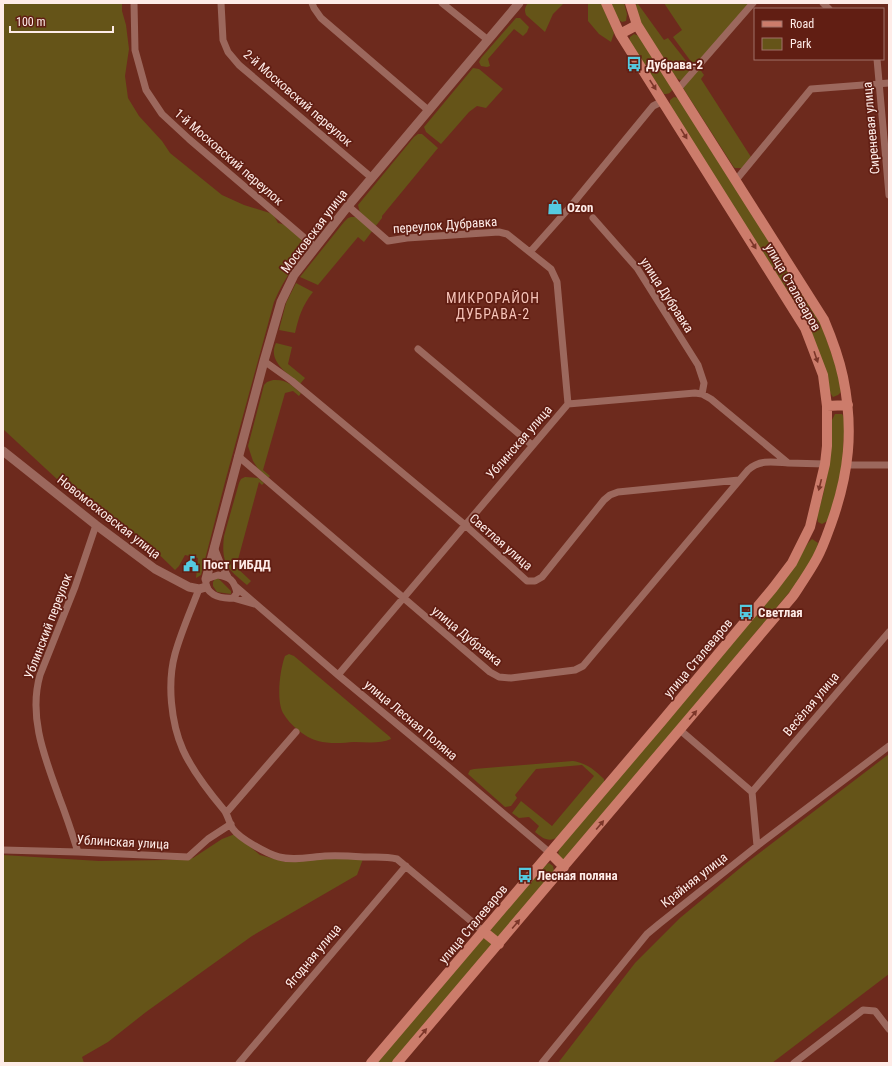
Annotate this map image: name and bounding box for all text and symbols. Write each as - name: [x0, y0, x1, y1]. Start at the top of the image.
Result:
- scale bar: [10, 8, 113, 34]
- legend: [754, 8, 884, 60]
- text: 100 m: [16, 15, 46, 29]
- text: Road: [790, 17, 814, 31]
- text: Park: [790, 37, 812, 51]
- street label: 2-й Московский переулок: [241, 47, 356, 150]
- bus stop icon: Дубрава-2: [625, 55, 643, 73]
- place label: Дубрава-2: [646, 57, 704, 72]
- one-way arrow: [650, 79, 657, 91]
- street label: Сиреневая улица: [859, 81, 883, 175]
- street label: 1-й Московский переулок: [172, 106, 287, 209]
- one-way arrow: [680, 128, 687, 140]
- street label: Московская улица: [278, 186, 350, 276]
- shop icon: Ozon: [546, 198, 564, 216]
- place label: Ozon: [567, 200, 594, 215]
- street label: переулок Дубравка: [392, 214, 498, 236]
- one-way arrow: [749, 239, 757, 249]
- street label: улица Сталеваров: [762, 241, 824, 333]
- street label: улица Дубравка: [637, 255, 697, 335]
- district label: МИКРОРАЙОН ДУБРАВА-2: [446, 290, 540, 322]
- one-way arrow: [814, 351, 820, 363]
- street label: Ублинская улица: [483, 402, 555, 482]
- street label: Новомосковская улица: [54, 472, 164, 562]
- one-way arrow: [817, 479, 823, 491]
- street label: Светлая улица: [466, 511, 536, 573]
- public building icon: Пост ГИБДД: [182, 555, 200, 573]
- place label: Пост ГИБДД: [203, 557, 271, 572]
- street label: Ублинский переулок: [21, 571, 75, 681]
- street label: улица Дубравка: [429, 603, 505, 669]
- bus stop icon: Светлая: [737, 603, 755, 621]
- place label: Светлая: [758, 605, 803, 620]
- street label: улица Сталеваров: [661, 615, 735, 701]
- street label: Весёлая улица: [780, 669, 842, 739]
- street label: улица Лесная Поляна: [361, 677, 461, 763]
- one-way arrow: [689, 709, 698, 720]
- one-way arrow: [596, 819, 605, 830]
- street label: Ублинская улица: [76, 832, 170, 852]
- street label: Крайняя улица: [658, 849, 730, 911]
- bus stop icon: Лесная поляна: [516, 866, 534, 884]
- place label: Лесная поляна: [537, 868, 618, 883]
- street label: улица Сталеваров: [436, 881, 510, 967]
- one-way arrow: [511, 919, 520, 928]
- street label: Ягодная улица: [282, 921, 344, 991]
- one-way arrow: [418, 1028, 427, 1039]

